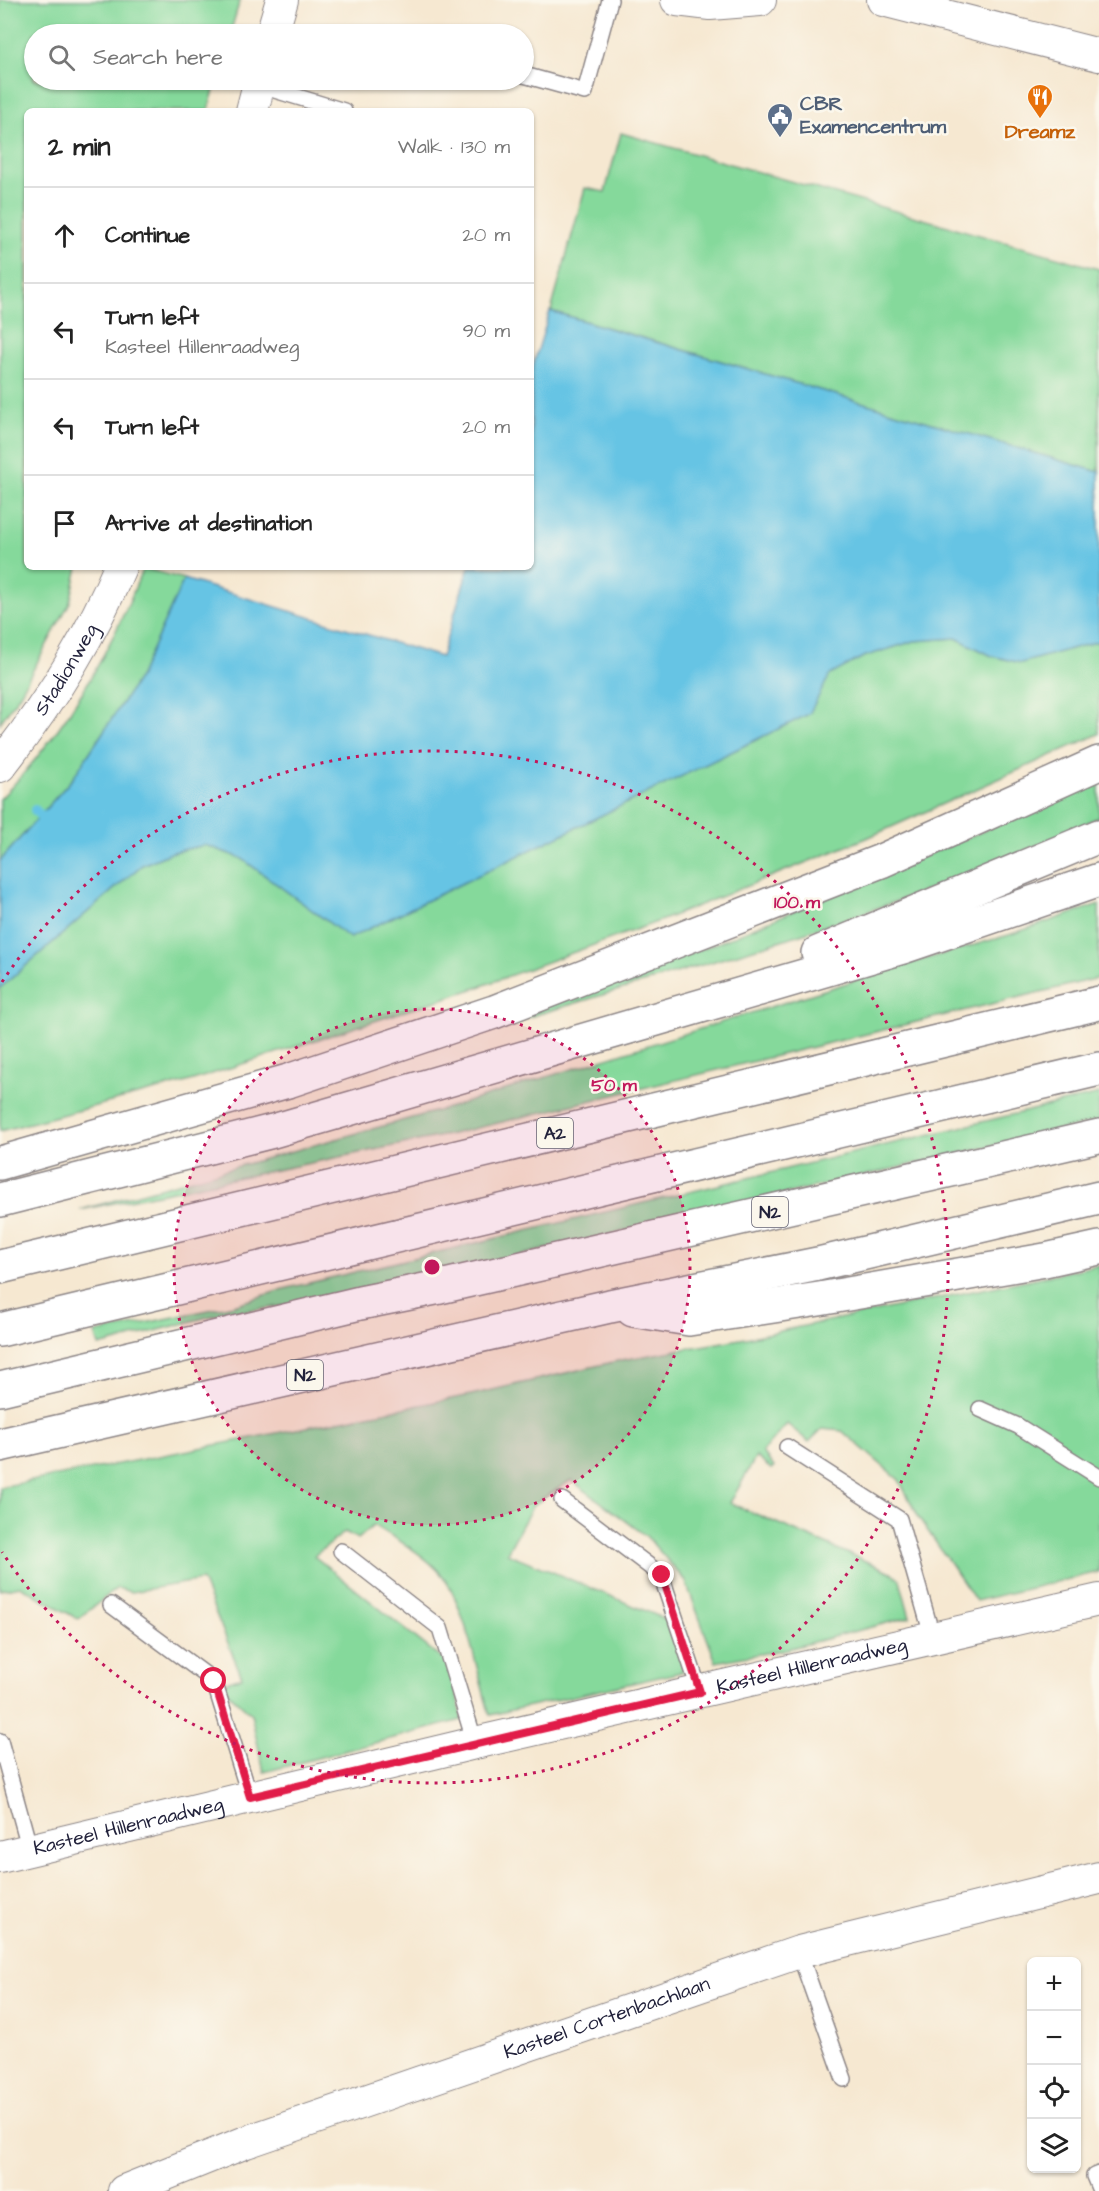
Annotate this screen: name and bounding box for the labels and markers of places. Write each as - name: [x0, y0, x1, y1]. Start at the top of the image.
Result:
- restaurant icon: Dreamz: [1025, 82, 1055, 120]
- place label: CBR Examencentrum: [800, 90, 947, 141]
- public building icon: CBR Examencentrum: [765, 101, 795, 139]
- place label: Dreamz: [1005, 118, 1076, 146]
- centre of rings: [422, 1257, 442, 1277]

